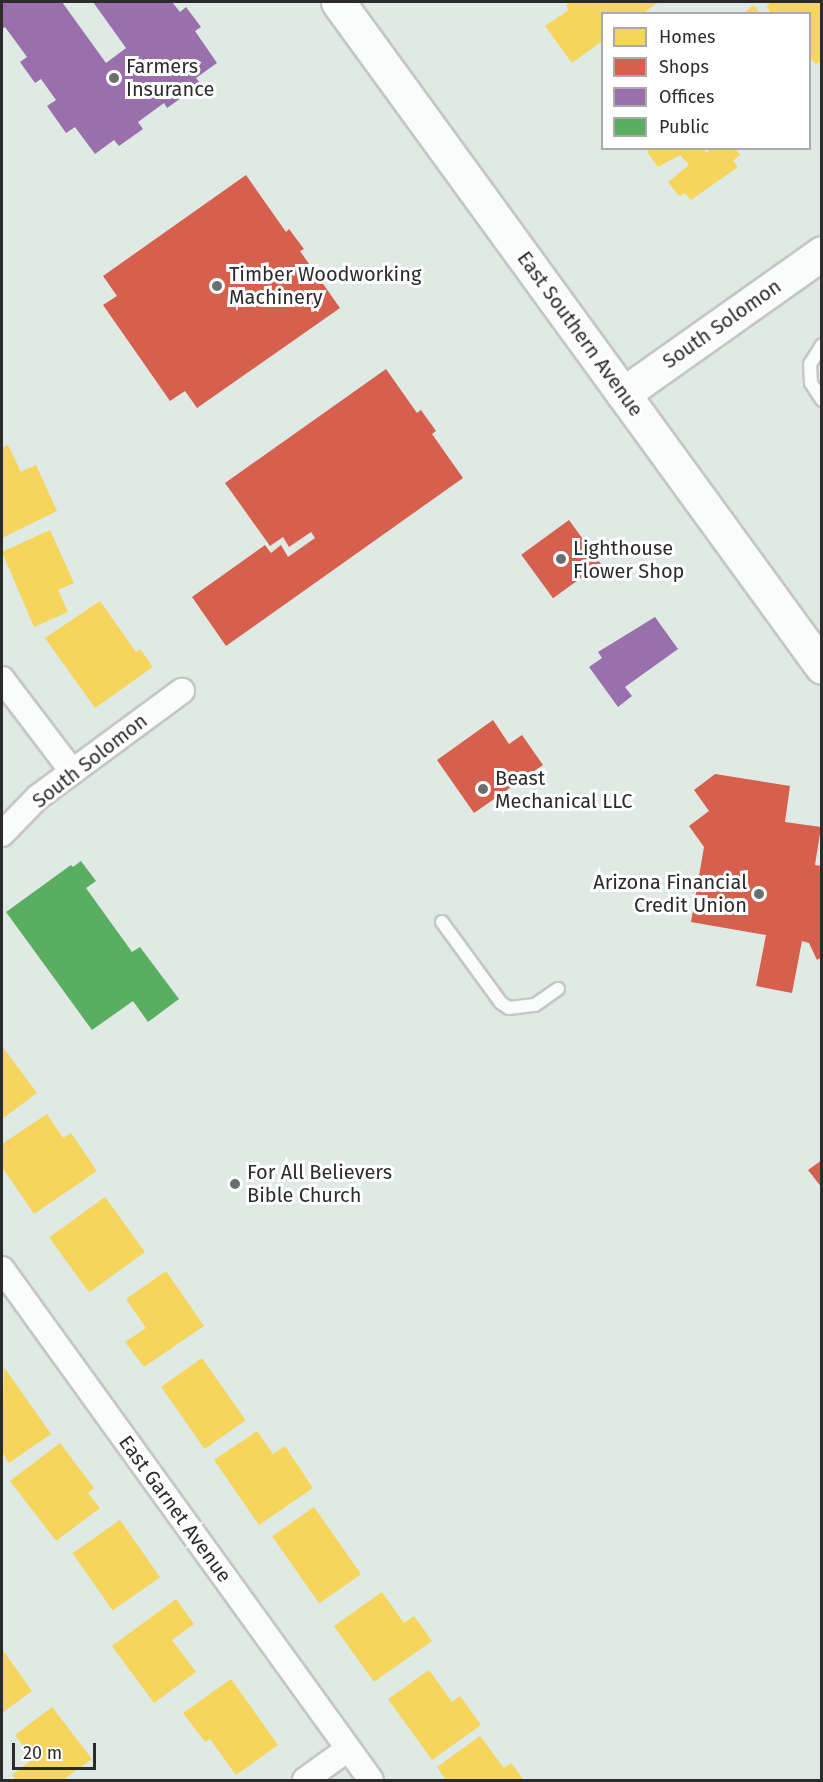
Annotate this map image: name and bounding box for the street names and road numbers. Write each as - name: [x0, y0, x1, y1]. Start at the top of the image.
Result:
- street label: East Southern Avenue: [512, 247, 648, 421]
- street label: South Solomon: [658, 274, 786, 374]
- street label: South Solomon: [28, 709, 152, 813]
- street label: East Garnet Avenue: [114, 1431, 236, 1587]

